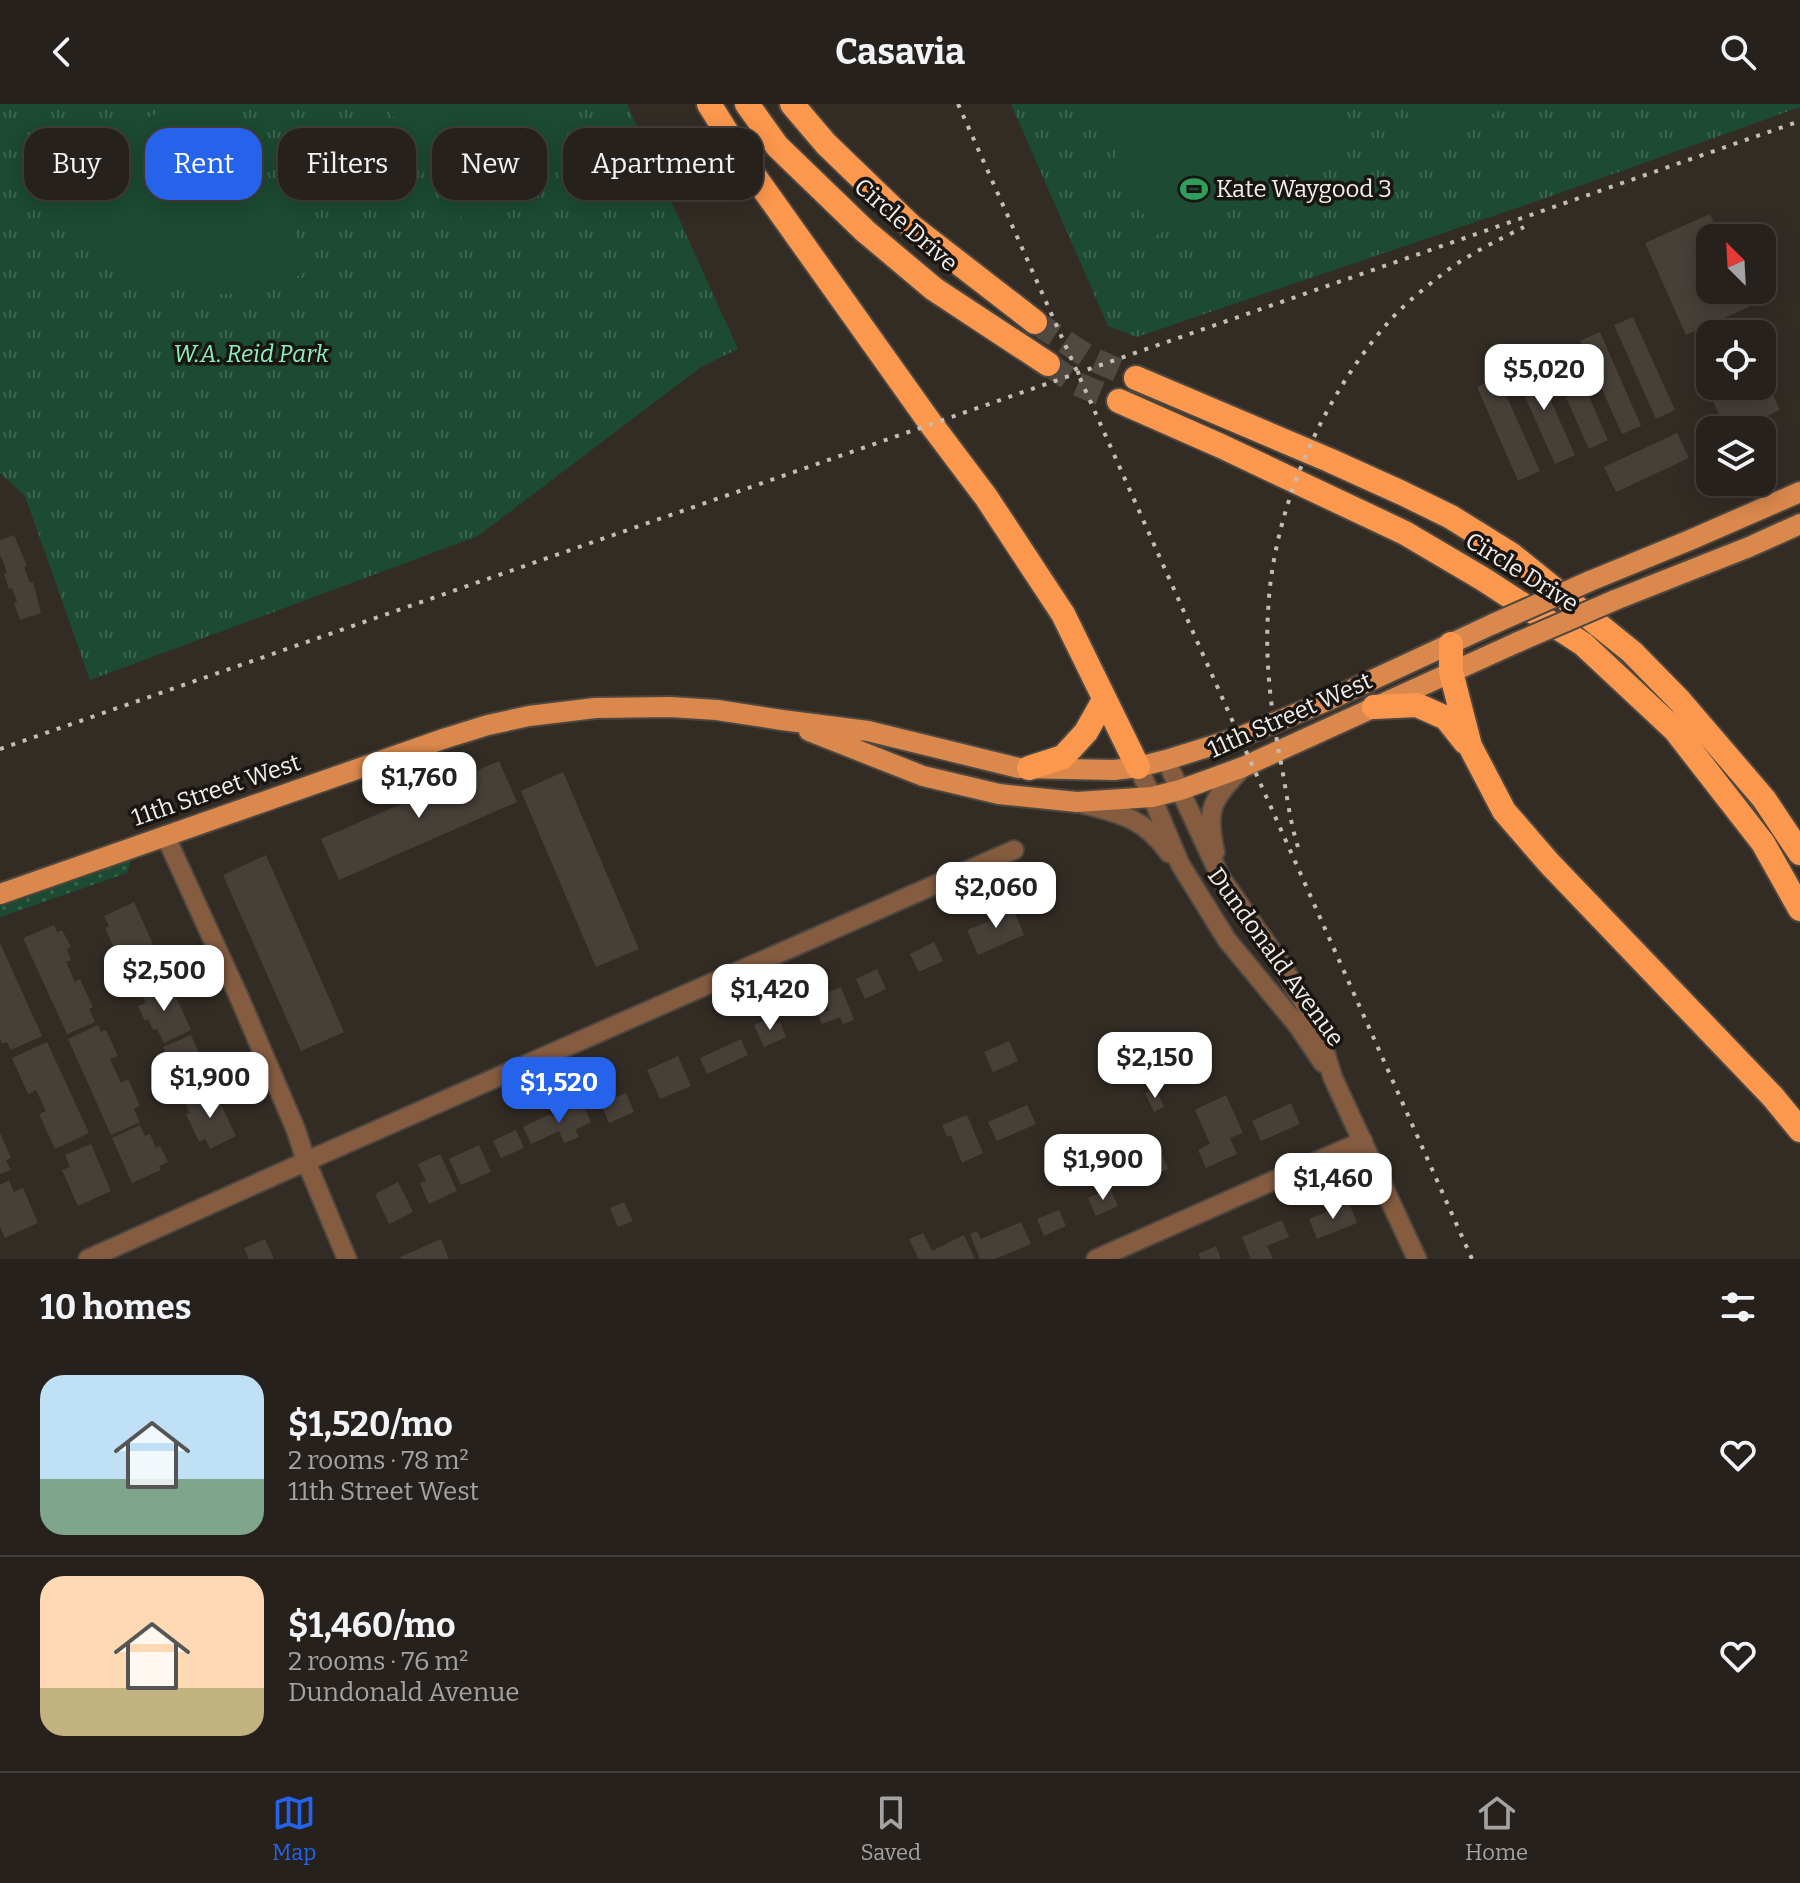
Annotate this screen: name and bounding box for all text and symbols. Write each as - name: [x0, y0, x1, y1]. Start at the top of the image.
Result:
- icon: back: [40, 30, 84, 74]
- text: Casavia: [835, 30, 965, 74]
- icon: search: [1716, 30, 1760, 74]
- chip: Buy: [24, 128, 129, 200]
- chip: Rent: [145, 128, 262, 200]
- chip: Filters: [278, 128, 416, 200]
- chip: New: [432, 128, 547, 200]
- chip: Apartment: [563, 128, 763, 200]
- street label: Circle Drive: [849, 172, 963, 278]
- sports icon: Kate Waygood 3: [1179, 174, 1209, 204]
- place label: Kate Waygood 3: [1216, 175, 1392, 203]
- north arrow: [1696, 224, 1776, 304]
- map controls: [1696, 224, 1776, 496]
- button: locate: [1696, 320, 1776, 400]
- park label: W.A. Reid Park: [173, 340, 330, 368]
- pin: $5,020: [1479, 344, 1609, 412]
- text: $5,020: [1503, 354, 1585, 385]
- button: layers: [1696, 416, 1776, 496]
- street label: Circle Drive: [1460, 526, 1584, 618]
- street label: 11th Street West: [1204, 666, 1377, 764]
- street label: 11th Street West: [128, 748, 304, 832]
- pin: $1,760: [354, 752, 484, 820]
- text: $1,760: [380, 762, 458, 793]
- pin: $2,060: [931, 862, 1061, 930]
- street label: Dundonald Avenue: [1202, 862, 1350, 1052]
- text: $2,060: [954, 872, 1038, 903]
- pin: $2,500: [99, 945, 229, 1013]
- text: $2,500: [122, 955, 206, 986]
- pin: $1,420: [705, 964, 835, 1032]
- text: $1,420: [730, 974, 810, 1005]
- pin: $2,150: [1090, 1032, 1220, 1100]
- text: $2,150: [1116, 1042, 1194, 1073]
- pin: $1,900: [145, 1052, 275, 1120]
- pin: $1,520: [494, 1057, 624, 1125]
- text: $1,900: [169, 1062, 251, 1093]
- text: $1,520: [520, 1067, 598, 1098]
- pin: $1,900: [1038, 1134, 1168, 1202]
- text: $1,900: [1062, 1144, 1144, 1175]
- pin: $1,460: [1268, 1153, 1398, 1221]
- text: $1,460: [1293, 1163, 1373, 1194]
- icon: filters: [1716, 1285, 1760, 1329]
- text: 10 homes: [40, 1287, 191, 1328]
- text: $1,520/mo: [288, 1404, 453, 1445]
- icon: home: [104, 1407, 200, 1503]
- icon: heart: [1716, 1433, 1760, 1477]
- text: 2 rooms · 78 m²: [288, 1445, 469, 1476]
- text: 11th Street West: [288, 1476, 479, 1507]
- text: $1,460/mo: [288, 1605, 456, 1646]
- icon: home: [104, 1608, 200, 1704]
- icon: heart: [1716, 1634, 1760, 1678]
- text: 2 rooms · 76 m²: [288, 1646, 468, 1677]
- text: Dundonald Avenue: [288, 1677, 520, 1708]
- tab: Map: [272, 1791, 316, 1866]
- tab: Saved: [861, 1791, 921, 1866]
- tab: Home: [1465, 1791, 1528, 1866]

